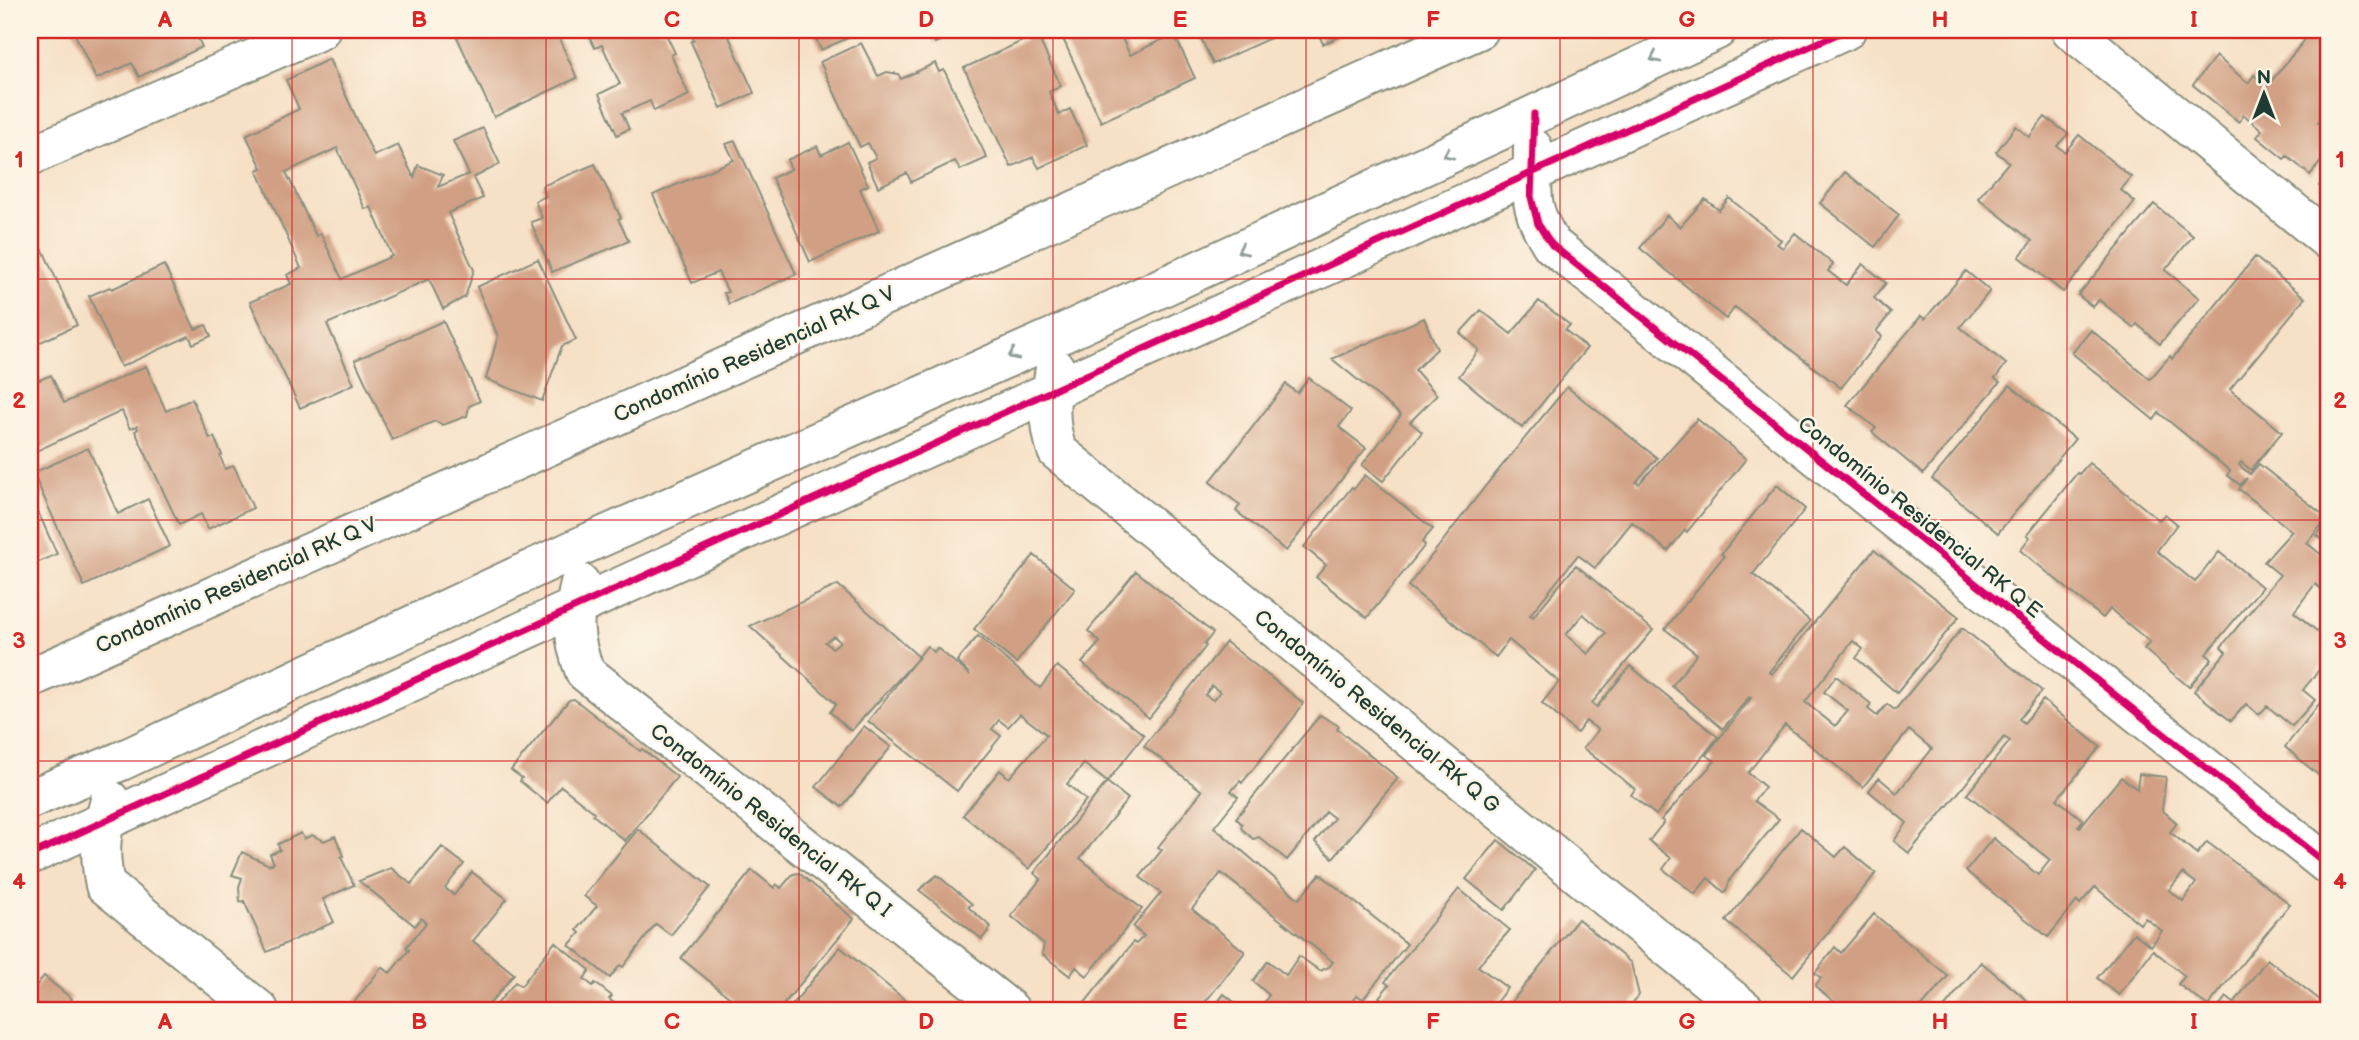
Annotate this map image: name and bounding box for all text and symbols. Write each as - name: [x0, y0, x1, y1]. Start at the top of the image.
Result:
- text: A: [157, 6, 173, 34]
- text: B: [411, 6, 427, 34]
- text: C: [664, 6, 680, 34]
- text: D: [918, 6, 934, 34]
- text: E: [1173, 6, 1188, 34]
- text: F: [1426, 6, 1440, 34]
- text: G: [1679, 6, 1696, 34]
- text: H: [1931, 6, 1949, 34]
- text: I: [2190, 6, 2198, 34]
- one-way arrow: [1649, 50, 1662, 64]
- north arrow: [2230, 60, 2300, 130]
- text: N: [2257, 67, 2271, 90]
- text: 1: [14, 146, 24, 174]
- one-way arrow: [1443, 146, 1455, 160]
- text: 1: [2335, 146, 2345, 174]
- one-way arrow: [1237, 242, 1249, 256]
- street label: Condomínio Residencial RK Q V: [610, 281, 899, 428]
- one-way arrow: [1008, 347, 1020, 361]
- text: 2: [12, 387, 26, 415]
- text: 2: [2333, 387, 2347, 415]
- street label: Condomínio Residencial RK Q E: [1793, 411, 2047, 624]
- street label: Condomínio Residencial RK Q V: [92, 512, 381, 659]
- street label: Condomínio Residencial RK Q G: [1249, 605, 1505, 818]
- text: 3: [12, 627, 26, 655]
- text: 3: [2333, 627, 2347, 655]
- street label: Condomínio Residencial RK Q I: [645, 718, 896, 922]
- text: 4: [12, 868, 26, 896]
- text: 4: [2333, 868, 2347, 896]
- text: A: [157, 1008, 173, 1036]
- text: B: [411, 1008, 427, 1036]
- text: C: [664, 1008, 680, 1036]
- text: D: [918, 1008, 934, 1036]
- text: E: [1173, 1008, 1188, 1036]
- text: F: [1426, 1008, 1440, 1036]
- text: G: [1679, 1008, 1696, 1036]
- text: H: [1931, 1008, 1949, 1036]
- text: I: [2190, 1008, 2198, 1036]

